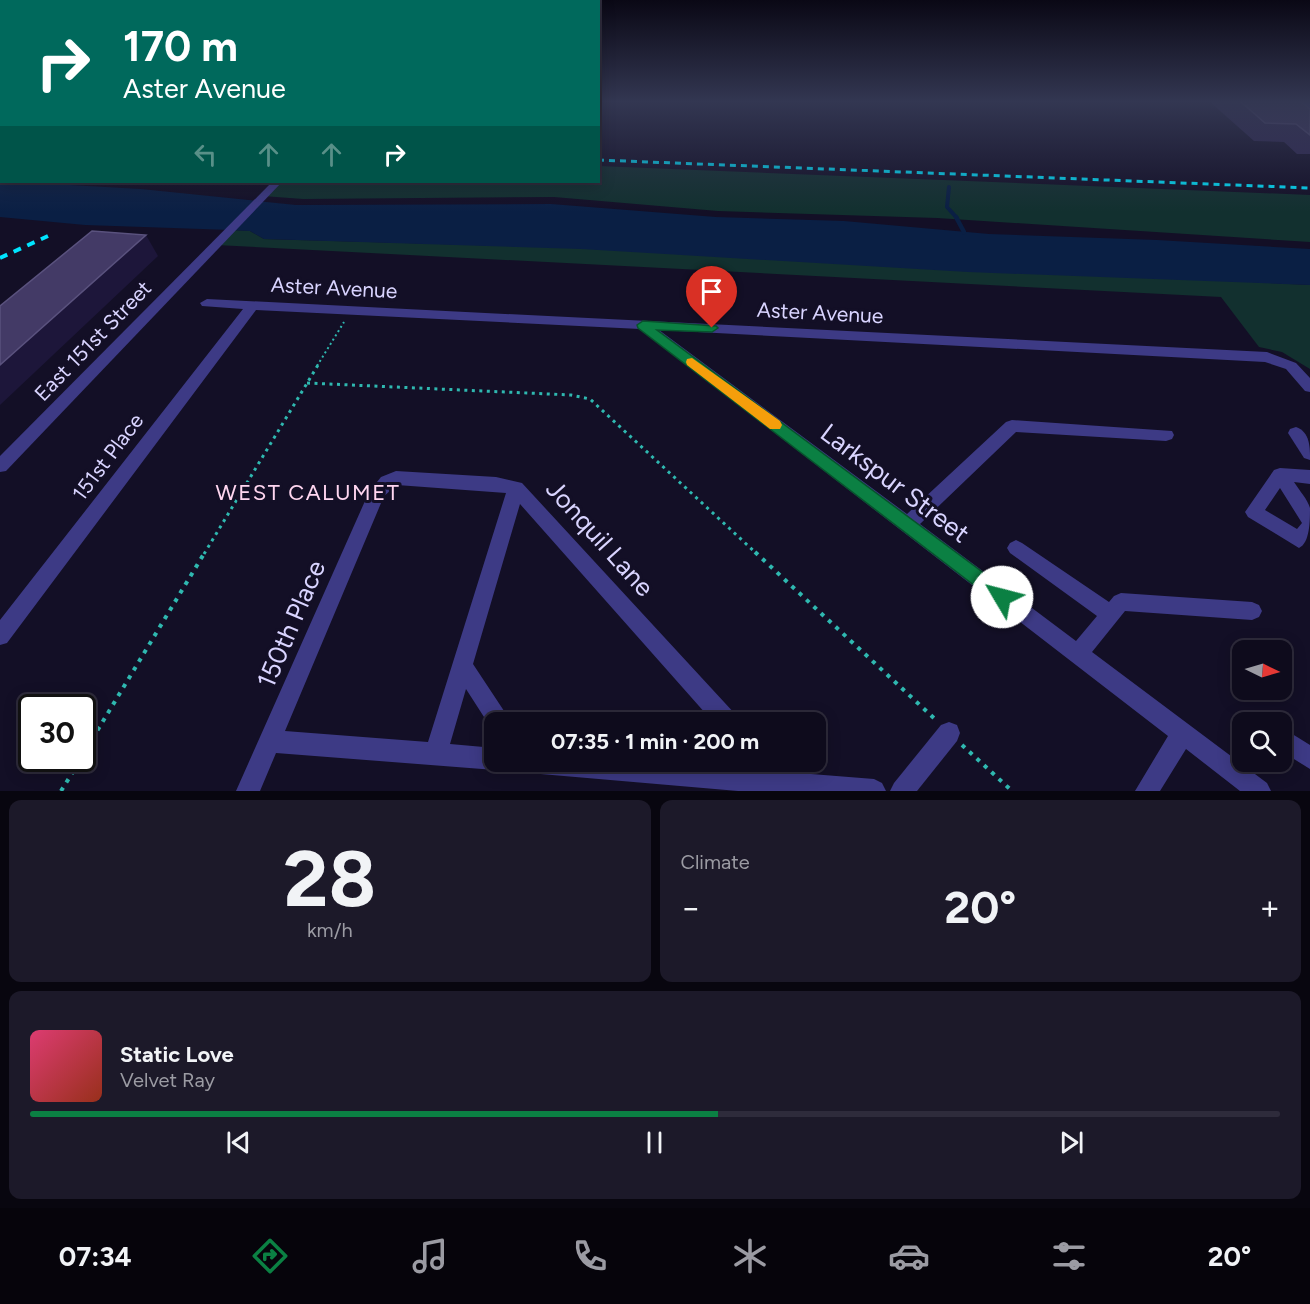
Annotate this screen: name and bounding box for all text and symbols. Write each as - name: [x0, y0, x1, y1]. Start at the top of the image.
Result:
- text: 170 m: [123, 21, 238, 72]
- icon: right: [24, 24, 102, 102]
- text: Aster Avenue: [123, 72, 286, 105]
- icon: left: [189, 138, 222, 171]
- icon: ahead: [252, 138, 285, 171]
- icon: ahead: [315, 138, 348, 171]
- icon: right: [378, 138, 411, 171]
- pin: [686, 266, 737, 328]
- street label: Aster Avenue: [270, 272, 398, 303]
- street label: East 151st Street: [29, 275, 156, 406]
- icon: arrive: [695, 275, 728, 308]
- street label: Aster Avenue: [756, 297, 884, 328]
- street label: 151st Place: [67, 408, 148, 505]
- street label: Larkspur Street: [814, 417, 976, 549]
- street label: Jonquil Lane: [539, 473, 661, 603]
- district label: WEST CALUMET: [216, 479, 400, 506]
- street label: 150th Place: [250, 555, 332, 693]
- position arrow: [970, 565, 1034, 629]
- north arrow: [1232, 640, 1292, 700]
- map controls: [1232, 640, 1292, 772]
- speed limit sign: 30: [18, 694, 96, 772]
- button: search: [1232, 712, 1292, 772]
- text: 07:35 · 1 min · 200 m: [551, 728, 759, 755]
- text: 28: [283, 832, 376, 926]
- text: Climate: [681, 850, 750, 874]
- text: 20°: [944, 880, 1016, 934]
- text: −: [681, 888, 701, 927]
- text: +: [1259, 888, 1280, 927]
- text: km/h: [307, 918, 353, 942]
- text: Static Love: [120, 1041, 234, 1068]
- text: Velvet Ray: [120, 1068, 215, 1092]
- icon: previous: [222, 1126, 255, 1159]
- icon: pause: [638, 1126, 671, 1159]
- icon: next: [1055, 1126, 1088, 1159]
- icon: directions: [249, 1235, 291, 1277]
- icon: music: [409, 1235, 451, 1277]
- icon: phone: [569, 1235, 611, 1277]
- icon: climate: [729, 1235, 771, 1277]
- icon: car: [888, 1235, 930, 1277]
- icon: filters: [1048, 1235, 1090, 1277]
- text: 07:34: [59, 1240, 132, 1273]
- text: 20°: [1208, 1240, 1251, 1273]

